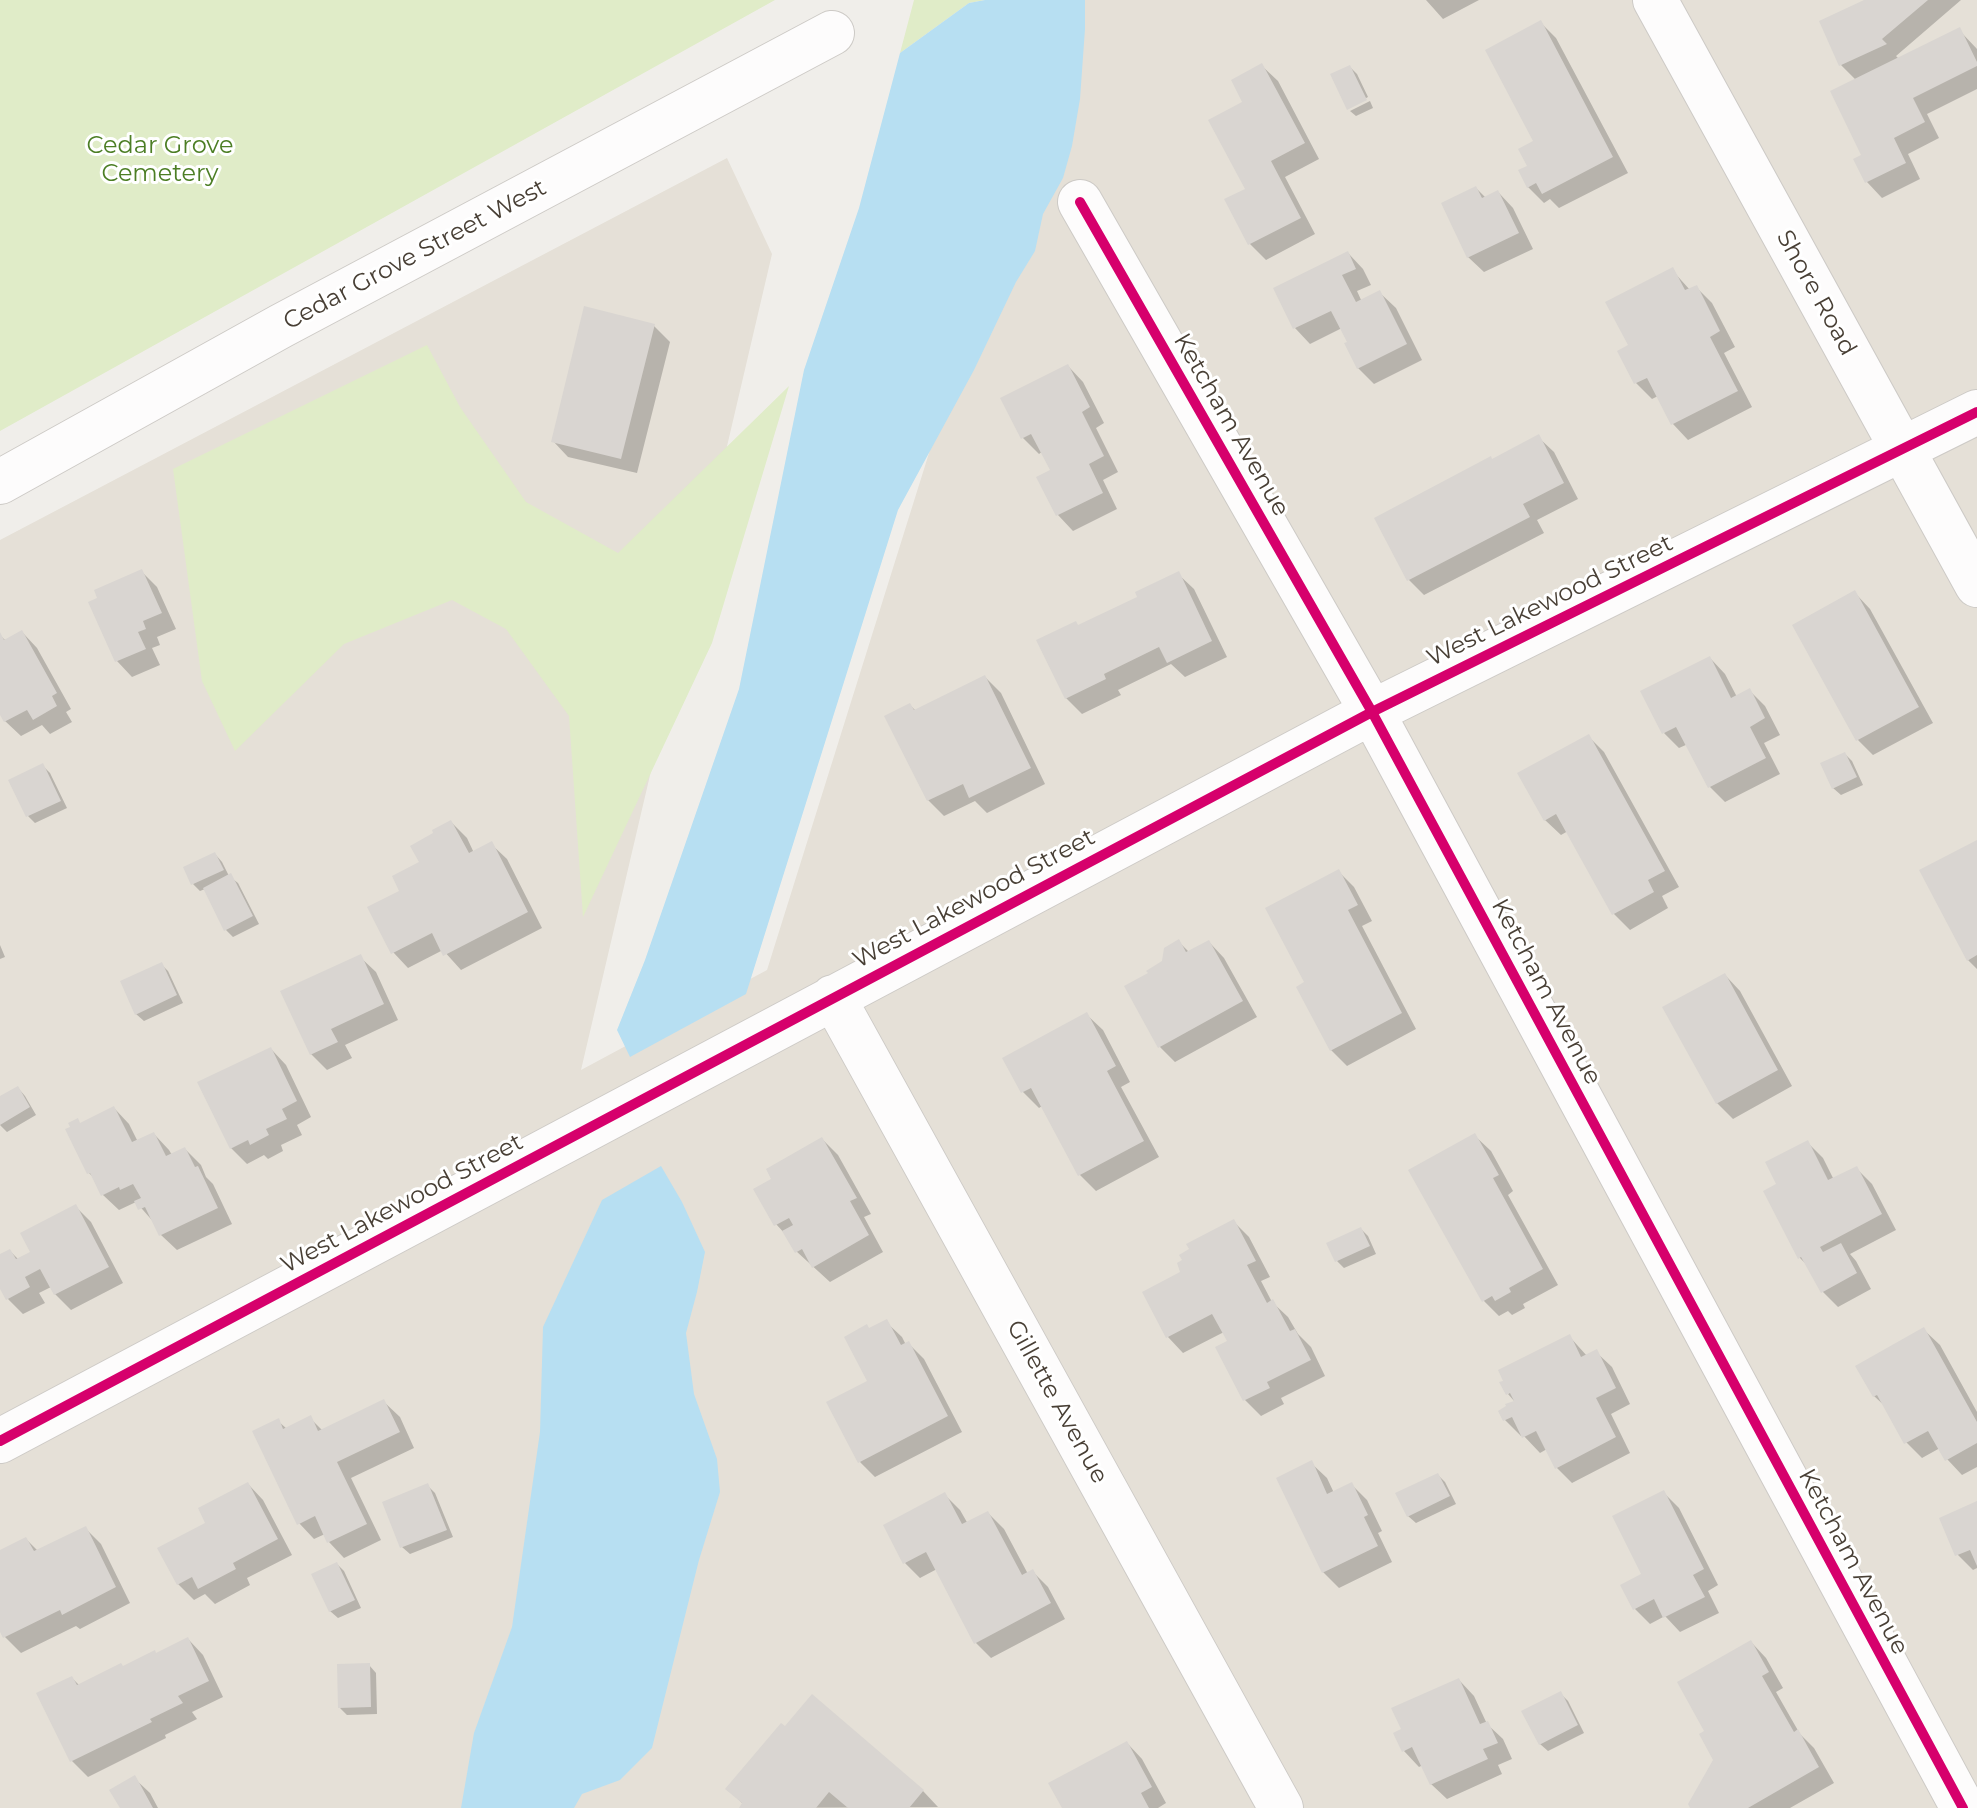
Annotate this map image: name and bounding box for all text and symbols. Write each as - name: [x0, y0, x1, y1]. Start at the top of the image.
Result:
- park label: Cedar Grove Cemetery: [86, 132, 234, 188]
- street label: Cedar Grove Street West: [279, 173, 551, 337]
- street label: Shore Road: [1770, 225, 1862, 361]
- street label: Ketcham Avenue: [1167, 328, 1295, 522]
- street label: West Lakewood Street: [1422, 529, 1678, 673]
- street label: West Lakewood Street: [848, 823, 1100, 975]
- street label: Ketcham Avenue: [1485, 894, 1607, 1090]
- street label: West Lakewood Street: [276, 1128, 528, 1280]
- street label: Gillette Avenue: [1000, 1315, 1114, 1489]
- street label: Ketcham Avenue: [1792, 1464, 1914, 1660]

